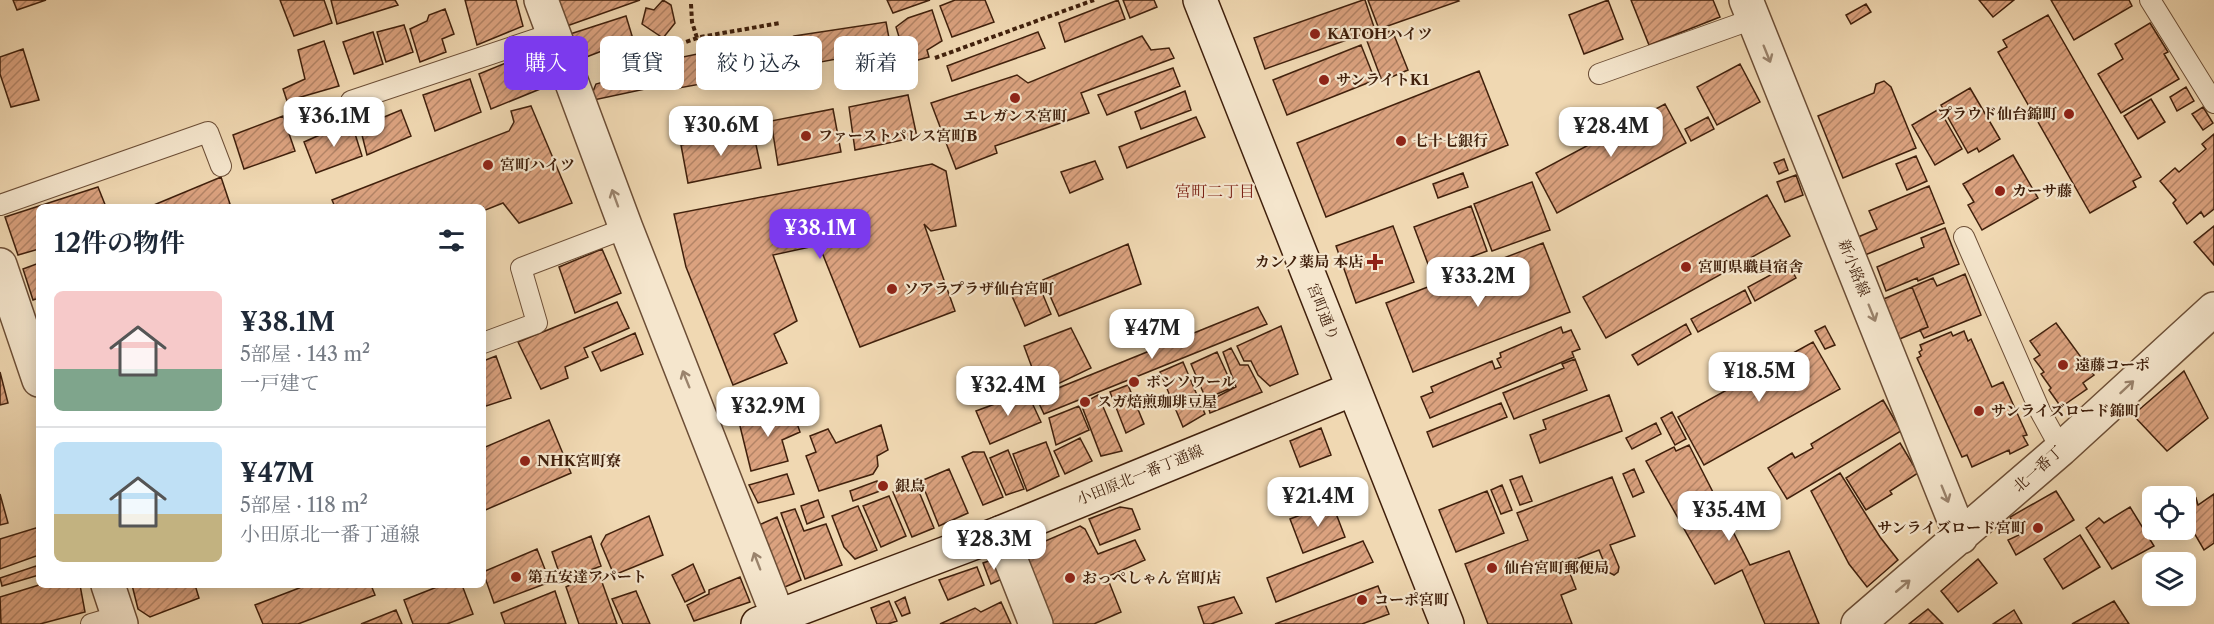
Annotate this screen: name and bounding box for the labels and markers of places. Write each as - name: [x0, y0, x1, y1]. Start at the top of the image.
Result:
- place label: KATOHハイツ: [1327, 24, 1433, 43]
- marker: KATOHハイツ: [1308, 27, 1322, 41]
- place label: サンライトK1: [1336, 70, 1429, 89]
- marker: サンライトK1: [1317, 73, 1331, 87]
- marker: エレガンス宮町: [1008, 91, 1022, 105]
- pin: ¥36.1M: [285, 97, 383, 148]
- place label: プラウド仙台錦町: [1937, 104, 2057, 123]
- pin: ¥30.6M: [672, 106, 770, 157]
- place label: エレガンス宮町: [963, 106, 1067, 125]
- pin: ¥28.4M: [1562, 107, 1660, 158]
- marker: プラウド仙台錦町: [2062, 107, 2076, 121]
- place label: ファーストパレス宮町B: [818, 126, 977, 145]
- marker: ファーストパレス宮町B: [799, 129, 813, 143]
- place label: 七十七銀行: [1413, 131, 1488, 150]
- marker: 七十七銀行: [1394, 134, 1408, 148]
- place label: 宮町ハイツ: [500, 155, 575, 174]
- marker: 宮町ハイツ: [481, 158, 495, 172]
- place label: カーサ藤: [2012, 181, 2072, 200]
- marker: カーサ藤: [1993, 184, 2007, 198]
- pin: ¥38.1M: [771, 209, 869, 260]
- place label: カンノ薬局 本店: [1255, 252, 1363, 271]
- marker: カンノ薬局 本店: [1368, 255, 1382, 269]
- pin: ¥33.2M: [1429, 257, 1527, 308]
- place label: 宮町県職員宿舎: [1698, 257, 1804, 276]
- marker: 宮町県職員宿舎: [1679, 260, 1693, 274]
- place label: ソアラプラザ仙台宮町: [904, 279, 1054, 298]
- marker: ソアラプラザ仙台宮町: [885, 282, 899, 296]
- pin: ¥47M: [1116, 309, 1188, 360]
- pin: ¥18.5M: [1710, 352, 1808, 403]
- place label: 遠藤コーポ: [2075, 355, 2150, 374]
- marker: 遠藤コーポ: [2056, 358, 2070, 372]
- pin: ¥32.4M: [959, 366, 1057, 417]
- place label: ボンソワール: [1146, 372, 1236, 391]
- marker: ボンソワール: [1127, 375, 1141, 389]
- pin: ¥32.9M: [719, 387, 817, 438]
- place label: スガ焙煎珈琲豆屋: [1097, 392, 1217, 411]
- marker: スガ焙煎珈琲豆屋: [1078, 395, 1092, 409]
- place label: サンライズロード錦町: [1991, 401, 2140, 420]
- marker: サンライズロード錦町: [1972, 404, 1986, 418]
- place label: NHK宮町寮: [537, 451, 621, 470]
- marker: NHK宮町寮: [518, 454, 532, 468]
- place label: 銀鳥: [895, 476, 925, 495]
- pin: ¥21.4M: [1269, 477, 1367, 528]
- marker: 銀鳥: [876, 479, 890, 493]
- pin: ¥35.4M: [1680, 491, 1778, 542]
- place label: サンライズロード宮町: [1877, 518, 2026, 537]
- pin: ¥28.3M: [945, 520, 1043, 571]
- marker: サンライズロード宮町: [2031, 521, 2045, 535]
- place label: 仙台宮町郵便局: [1504, 558, 1609, 577]
- marker: 仙台宮町郵便局: [1485, 561, 1499, 575]
- place label: 第五安達アパート: [528, 567, 647, 586]
- place label: おっぺしゃん 宮町店: [1082, 568, 1221, 587]
- marker: 第五安達アパート: [509, 570, 523, 584]
- marker: おっぺしゃん 宮町店: [1063, 571, 1077, 585]
- place label: コーポ宮町: [1374, 590, 1449, 609]
- marker: コーポ宮町: [1355, 593, 1369, 607]

